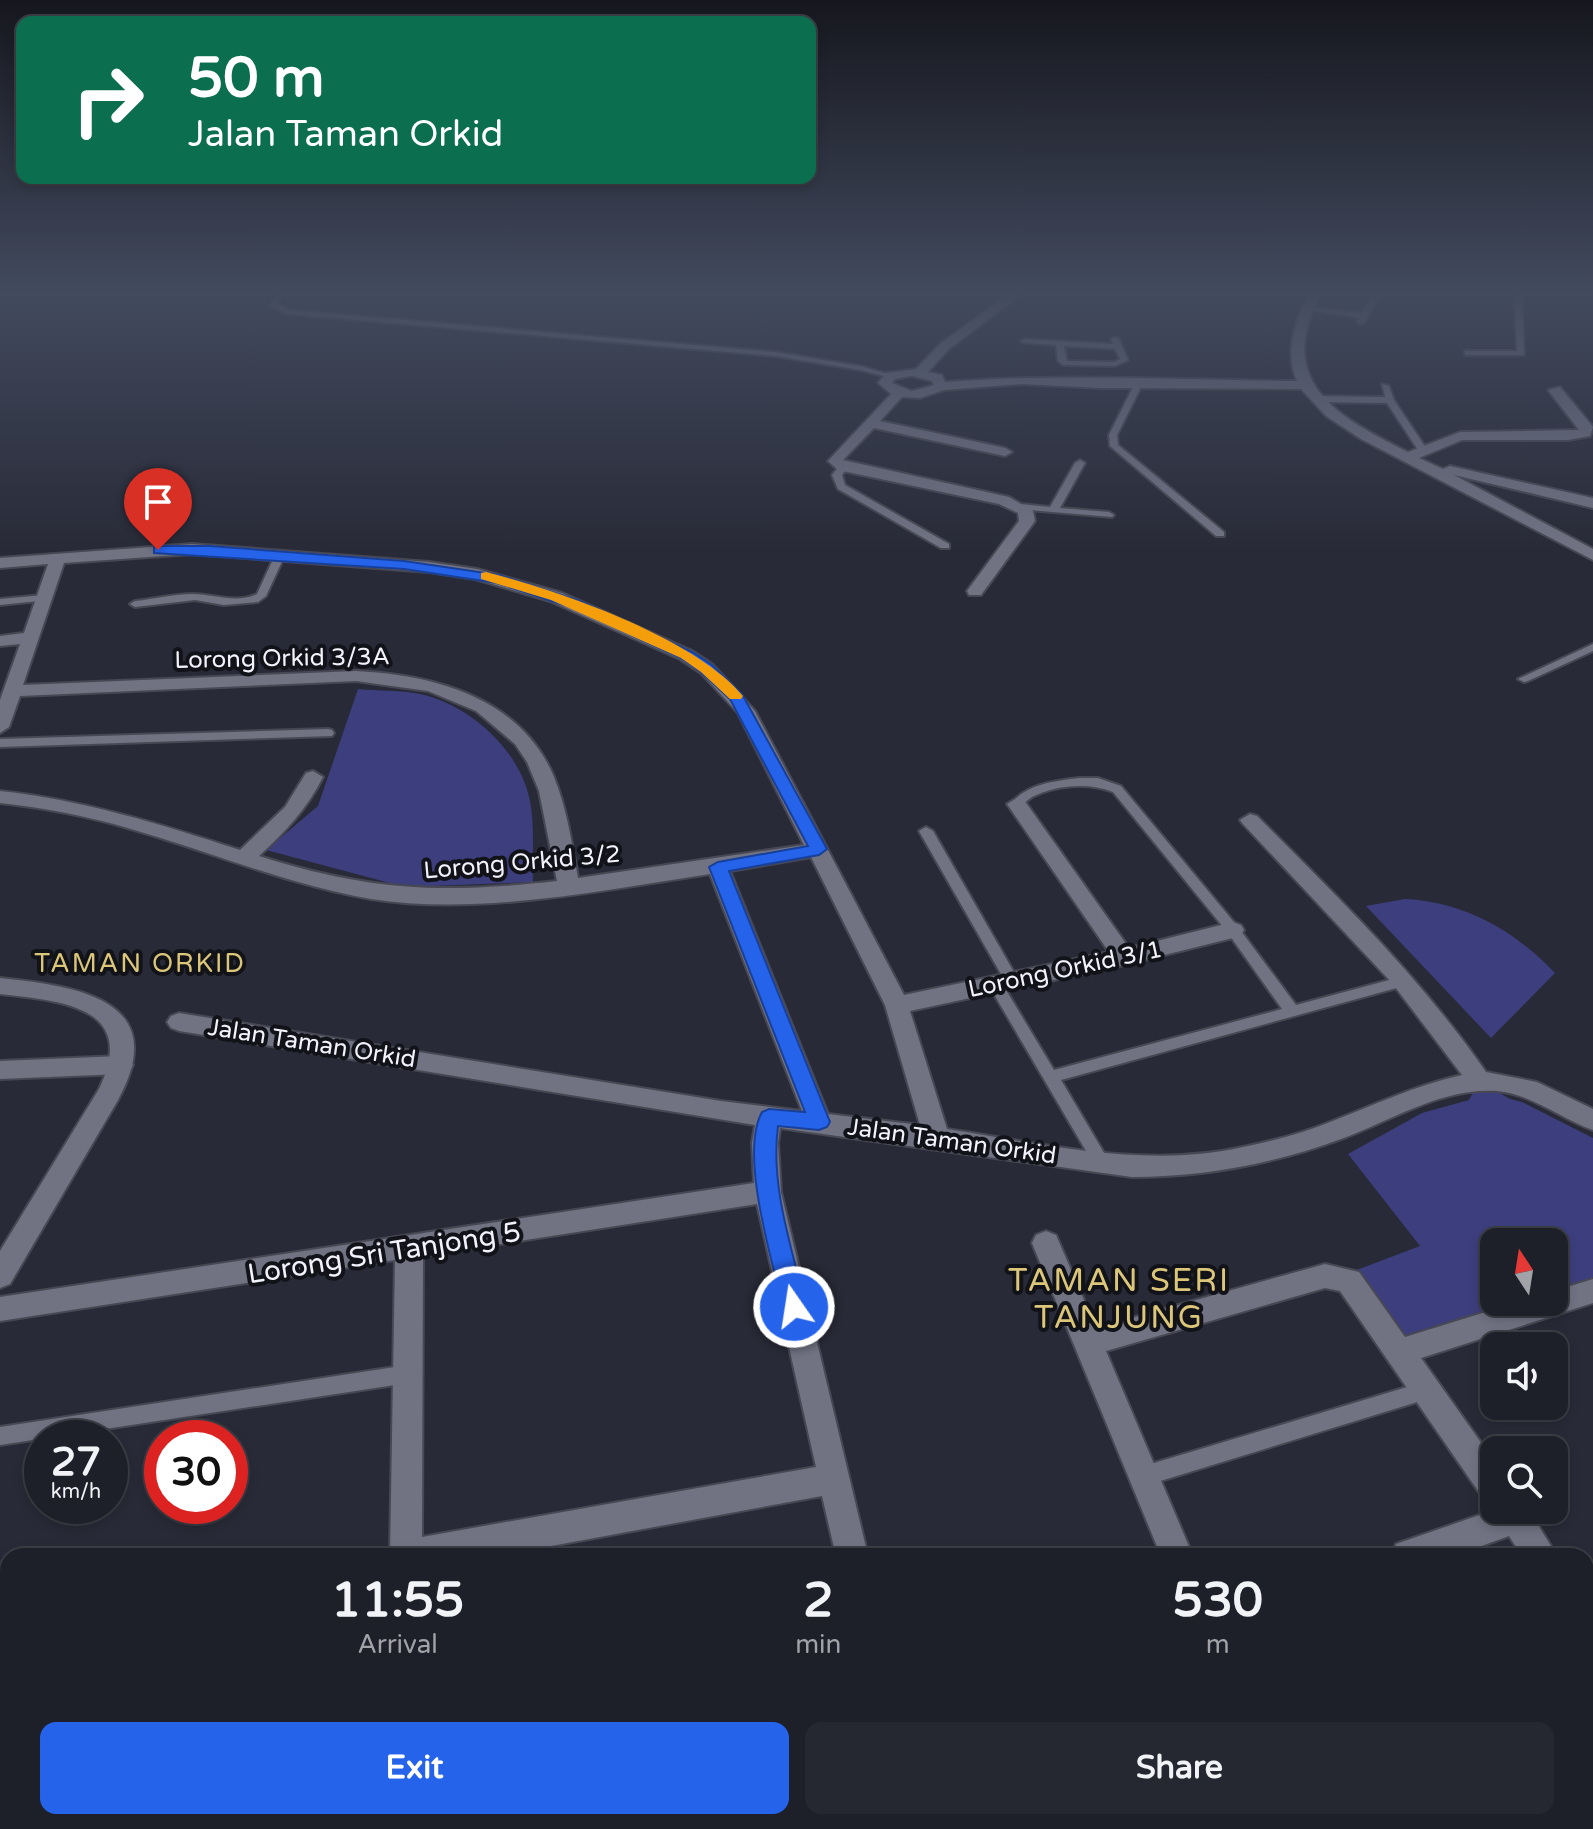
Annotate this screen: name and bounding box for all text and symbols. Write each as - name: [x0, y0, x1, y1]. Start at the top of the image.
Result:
- text: 50 m: [188, 45, 324, 112]
- icon: right: [56, 48, 160, 152]
- text: Jalan Taman Orkid: [188, 113, 503, 156]
- pin: [124, 468, 192, 550]
- icon: arrive: [136, 480, 180, 524]
- street label: Lorong Orkid 3/3A: [174, 642, 390, 675]
- street label: Lorong Orkid 3/2: [422, 839, 622, 886]
- street label: Lorong Orkid 3/1: [965, 935, 1165, 1004]
- district label: TAMAN ORKID: [34, 948, 246, 979]
- street label: Jalan Taman Orkid: [206, 1013, 418, 1074]
- street label: Jalan Taman Orkid: [846, 1113, 1058, 1170]
- street label: Lorong Sri Tanjong 5: [245, 1215, 523, 1291]
- north arrow: [1480, 1228, 1568, 1316]
- map controls: [1480, 1228, 1568, 1524]
- district label: TAMAN SERI TANJUNG: [1008, 1262, 1230, 1337]
- position arrow: [752, 1265, 836, 1349]
- button: sound: [1480, 1332, 1568, 1420]
- speed limit sign: 30: [144, 1420, 248, 1524]
- button: search: [1480, 1436, 1568, 1524]
- text: 27: [51, 1438, 101, 1486]
- text: km/h: [51, 1480, 101, 1504]
- text: 11:55: [331, 1572, 464, 1630]
- text: 2: [803, 1572, 833, 1630]
- text: 530: [1172, 1572, 1263, 1630]
- text: Arrival: [357, 1629, 438, 1660]
- text: min: [795, 1629, 841, 1660]
- text: m: [1206, 1629, 1230, 1660]
- button: Exit: [40, 1722, 789, 1814]
- button: Share: [805, 1722, 1554, 1814]

